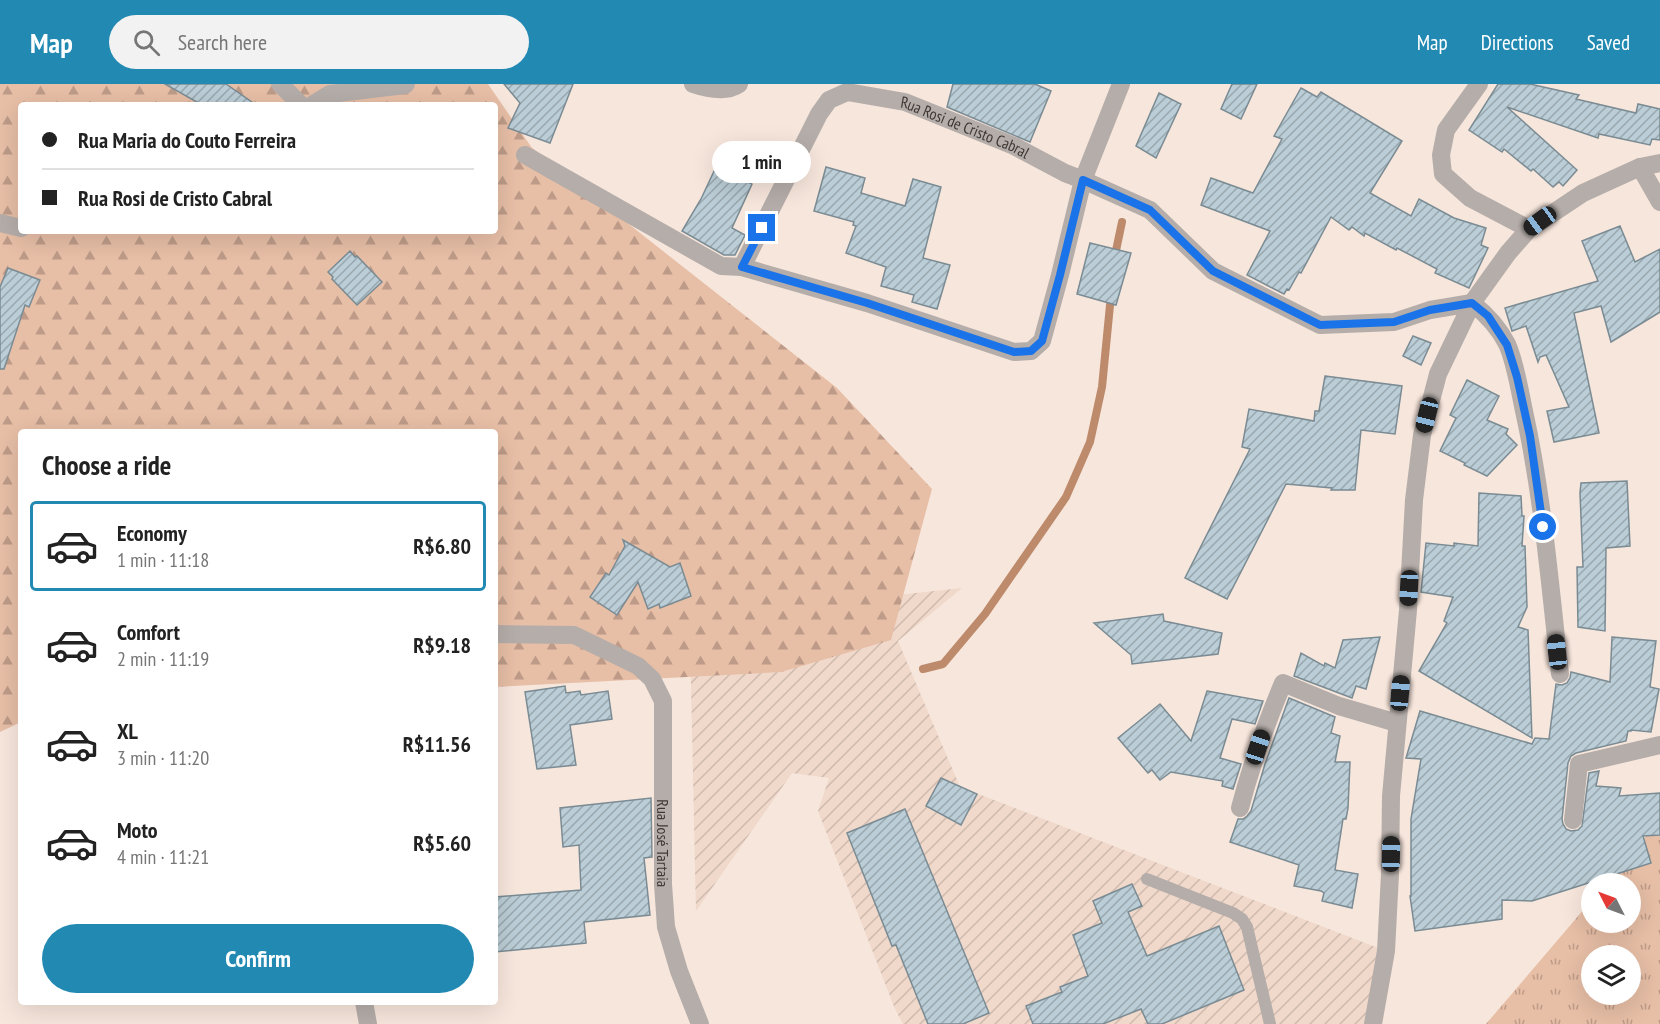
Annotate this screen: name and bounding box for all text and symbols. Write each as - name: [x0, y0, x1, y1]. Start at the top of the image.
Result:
- search box: [109, 15, 529, 69]
- text: Map: [30, 24, 73, 61]
- icon: search: [130, 26, 163, 59]
- text: Search here: [178, 28, 267, 56]
- text: Map: [1417, 29, 1448, 56]
- text: Directions: [1481, 29, 1554, 56]
- text: Saved: [1587, 29, 1630, 56]
- street label: Rua Rosi de Cristo Cabral: [899, 91, 1033, 163]
- text: Rua Maria do Couto Ferreira: [78, 126, 296, 154]
- callout: 1 min: [712, 141, 812, 183]
- text: 1 min: [741, 149, 782, 175]
- text: Rua Rosi de Cristo Cabral: [78, 184, 272, 212]
- car: [1520, 203, 1560, 239]
- route end: [748, 214, 775, 241]
- car: [1414, 395, 1440, 435]
- text: Choose a ride: [42, 448, 171, 482]
- route start: [1529, 513, 1556, 540]
- icon: car: [45, 519, 99, 573]
- text: Economy: [117, 519, 187, 547]
- text: R$6.80: [413, 532, 471, 560]
- text: 1 min · 11:18: [117, 547, 209, 573]
- car: [1399, 570, 1419, 606]
- icon: car: [45, 618, 99, 672]
- text: Comfort: [117, 618, 180, 646]
- text: R$9.18: [413, 631, 471, 659]
- car: [1546, 633, 1568, 671]
- text: 2 min · 11:19: [117, 646, 209, 672]
- car: [1389, 674, 1411, 712]
- icon: car: [45, 717, 99, 771]
- text: XL: [117, 717, 138, 745]
- car: [1244, 727, 1272, 767]
- text: R$11.56: [403, 730, 471, 758]
- text: 3 min · 11:20: [117, 745, 209, 771]
- street label: Rua José Tartaia: [653, 799, 673, 887]
- icon: car: [45, 816, 99, 870]
- text: Moto: [117, 816, 158, 844]
- text: R$5.60: [413, 829, 471, 857]
- car: [1382, 836, 1400, 872]
- text: 4 min · 11:21: [117, 844, 209, 870]
- north arrow: [1581, 873, 1641, 933]
- map controls: [1581, 873, 1641, 1005]
- button: Confirm: [42, 924, 474, 993]
- button: layers: [1581, 945, 1641, 1005]

